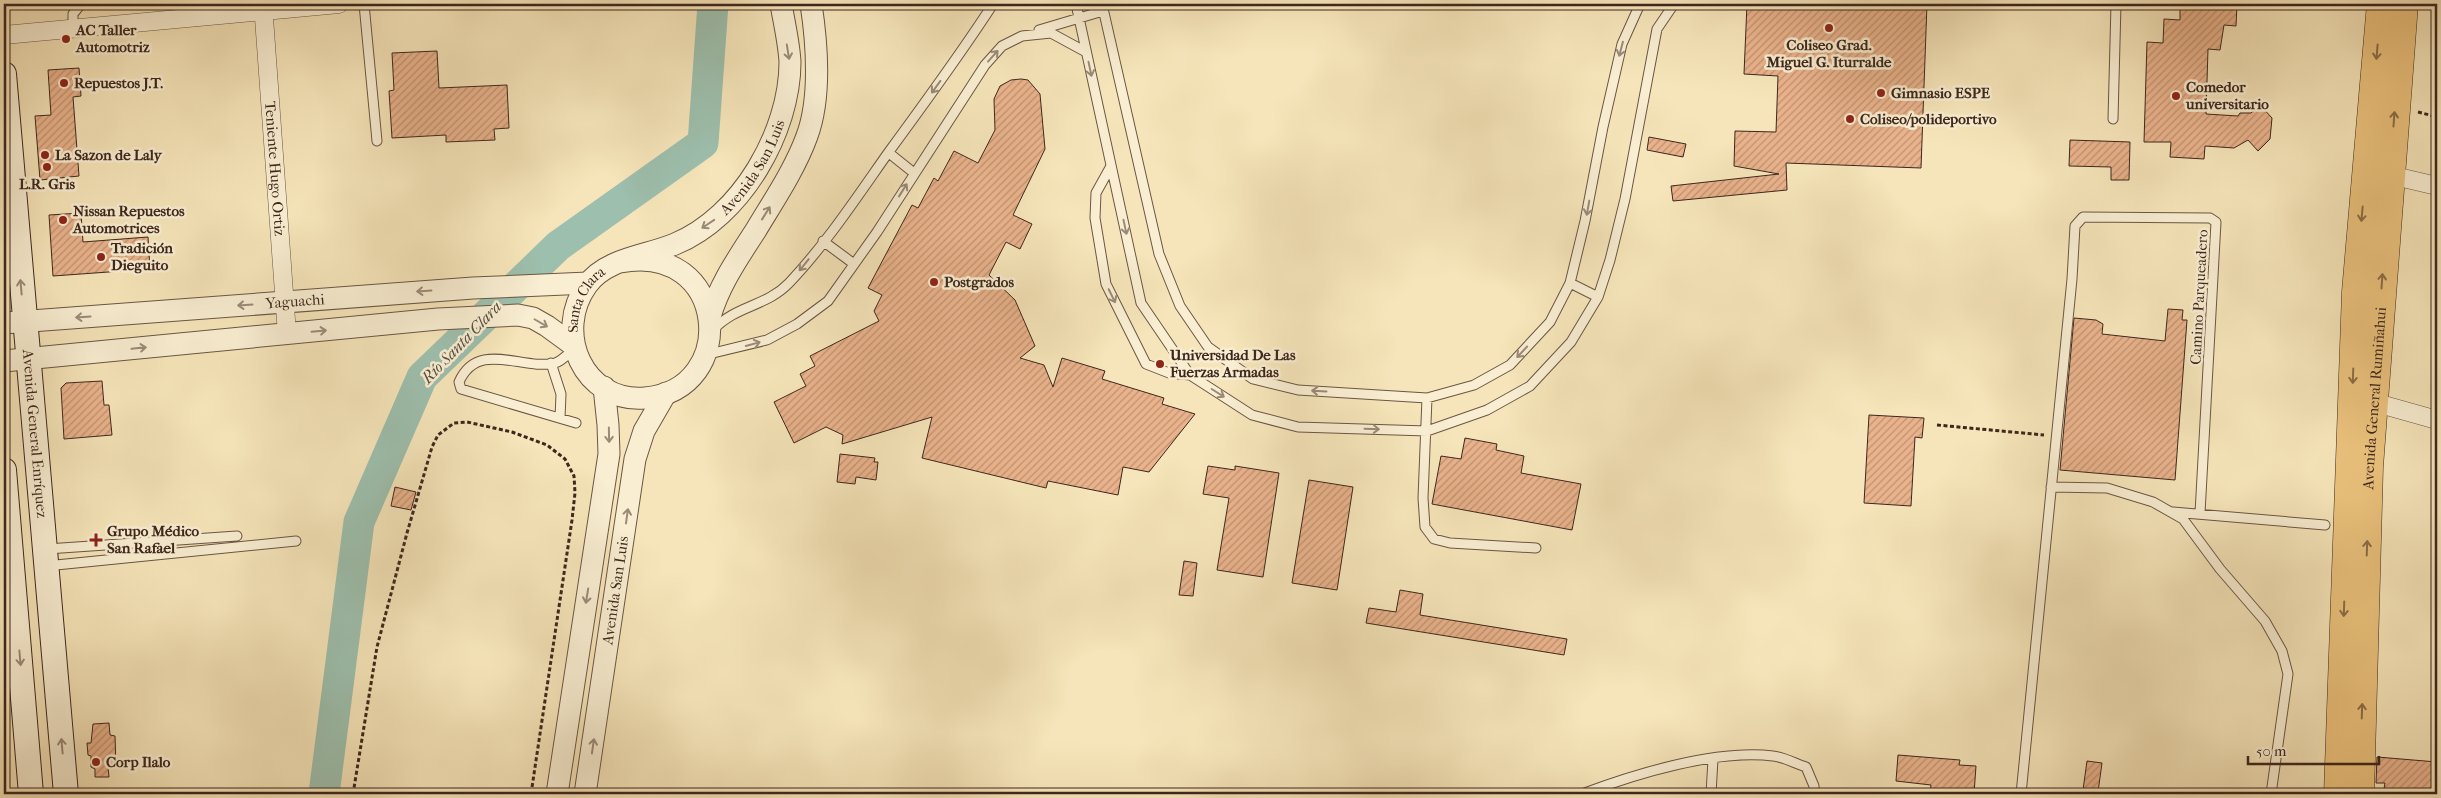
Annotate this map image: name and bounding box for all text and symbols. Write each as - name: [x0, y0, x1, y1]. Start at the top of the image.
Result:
- place label: AC Taller Automotriz: [75, 21, 150, 56]
- marker: Coliseo Grad. Miguel G. Iturralde: [1823, 22, 1835, 34]
- marker: AC Taller Automotriz: [60, 33, 72, 45]
- place label: Coliseo Grad. Miguel G. Iturralde: [1765, 36, 1892, 71]
- one-way arrow: [1616, 40, 1626, 56]
- one-way arrow: [784, 44, 794, 60]
- one-way arrow: [2372, 44, 2382, 60]
- one-way arrow: [988, 49, 999, 62]
- one-way arrow: [1086, 60, 1095, 76]
- place label: Repuestos J.T.: [74, 74, 163, 92]
- marker: Repuestos J.T.: [58, 77, 70, 89]
- place label: Comedor universitario: [2185, 78, 2269, 113]
- one-way arrow: [931, 80, 941, 94]
- place label: Gimnasio ESPE: [1891, 84, 1991, 102]
- marker: Gimnasio ESPE: [1875, 87, 1887, 99]
- marker: Comedor universitario: [2170, 90, 2182, 102]
- street label: Teniente Hugo Ortiz: [261, 100, 289, 237]
- place label: Coliseo/polideportivo: [1860, 110, 1997, 128]
- one-way arrow: [2390, 111, 2399, 127]
- marker: Coliseo/polideportivo: [1844, 113, 1856, 125]
- street label: Avenida San Luis: [715, 117, 789, 220]
- place label: La Sazon de Laly: [55, 146, 163, 164]
- marker: La Sazon de Laly: [39, 149, 51, 161]
- marker: L.R. Gris: [41, 161, 53, 173]
- place label: L.R. Gris: [19, 175, 76, 193]
- one-way arrow: [898, 184, 908, 198]
- one-way arrow: [1582, 199, 1592, 215]
- place label: Nissan Repuestos Automotrices: [72, 202, 185, 237]
- one-way arrow: [2358, 206, 2367, 222]
- one-way arrow: [761, 207, 771, 221]
- marker: Nissan Repuestos Automotrices: [57, 214, 69, 226]
- one-way arrow: [701, 219, 715, 229]
- one-way arrow: [1120, 219, 1130, 235]
- street label: Camino Parqueadero: [2186, 228, 2212, 365]
- place label: Tradición Dieguito: [110, 239, 173, 274]
- marker: Tradición Dieguito: [95, 251, 107, 263]
- one-way arrow: [798, 258, 809, 271]
- street label: Santa Clara: [564, 262, 609, 333]
- place label: Postgrados: [944, 273, 1014, 291]
- one-way arrow: [2378, 273, 2387, 289]
- marker: Postgrados: [928, 276, 940, 288]
- one-way arrow: [17, 280, 26, 296]
- one-way arrow: [416, 287, 432, 296]
- one-way arrow: [1107, 288, 1117, 303]
- street label: Yaguachi: [264, 290, 326, 313]
- water label: Río Santa Clara: [417, 297, 505, 388]
- one-way arrow: [237, 300, 253, 309]
- street label: Avenida General Rumiñahui: [2359, 306, 2390, 491]
- one-way arrow: [75, 313, 91, 322]
- one-way arrow: [534, 318, 549, 328]
- one-way arrow: [310, 326, 326, 335]
- one-way arrow: [744, 338, 760, 348]
- one-way arrow: [131, 343, 147, 353]
- place label: Universidad De Las Fuerzas Armadas: [1169, 346, 1296, 381]
- one-way arrow: [1516, 346, 1528, 358]
- street label: Avenida General Enríquez: [19, 348, 51, 519]
- marker: Universidad De Las Fuerzas Armadas: [1154, 358, 1166, 370]
- one-way arrow: [2348, 368, 2357, 384]
- one-way arrow: [1312, 387, 1328, 396]
- one-way arrow: [1210, 388, 1224, 398]
- one-way arrow: [1364, 424, 1380, 434]
- one-way arrow: [604, 427, 613, 443]
- one-way arrow: [622, 508, 632, 524]
- place label: Grupo Médico San Rafael: [107, 522, 200, 557]
- marker: Grupo Médico San Rafael: [89, 533, 103, 547]
- street label: Avenida San Luis: [598, 534, 632, 647]
- one-way arrow: [2362, 540, 2371, 556]
- one-way arrow: [582, 588, 592, 604]
- one-way arrow: [2339, 600, 2349, 616]
- one-way arrow: [15, 650, 24, 666]
- one-way arrow: [2357, 703, 2367, 719]
- scale bar: [2248, 733, 2380, 765]
- one-way arrow: [57, 738, 67, 754]
- one-way arrow: [588, 738, 598, 754]
- text: 50 m: [2256, 742, 2287, 760]
- place label: Corp Ilalo: [106, 753, 171, 771]
- marker: Corp Ilalo: [90, 756, 102, 768]

